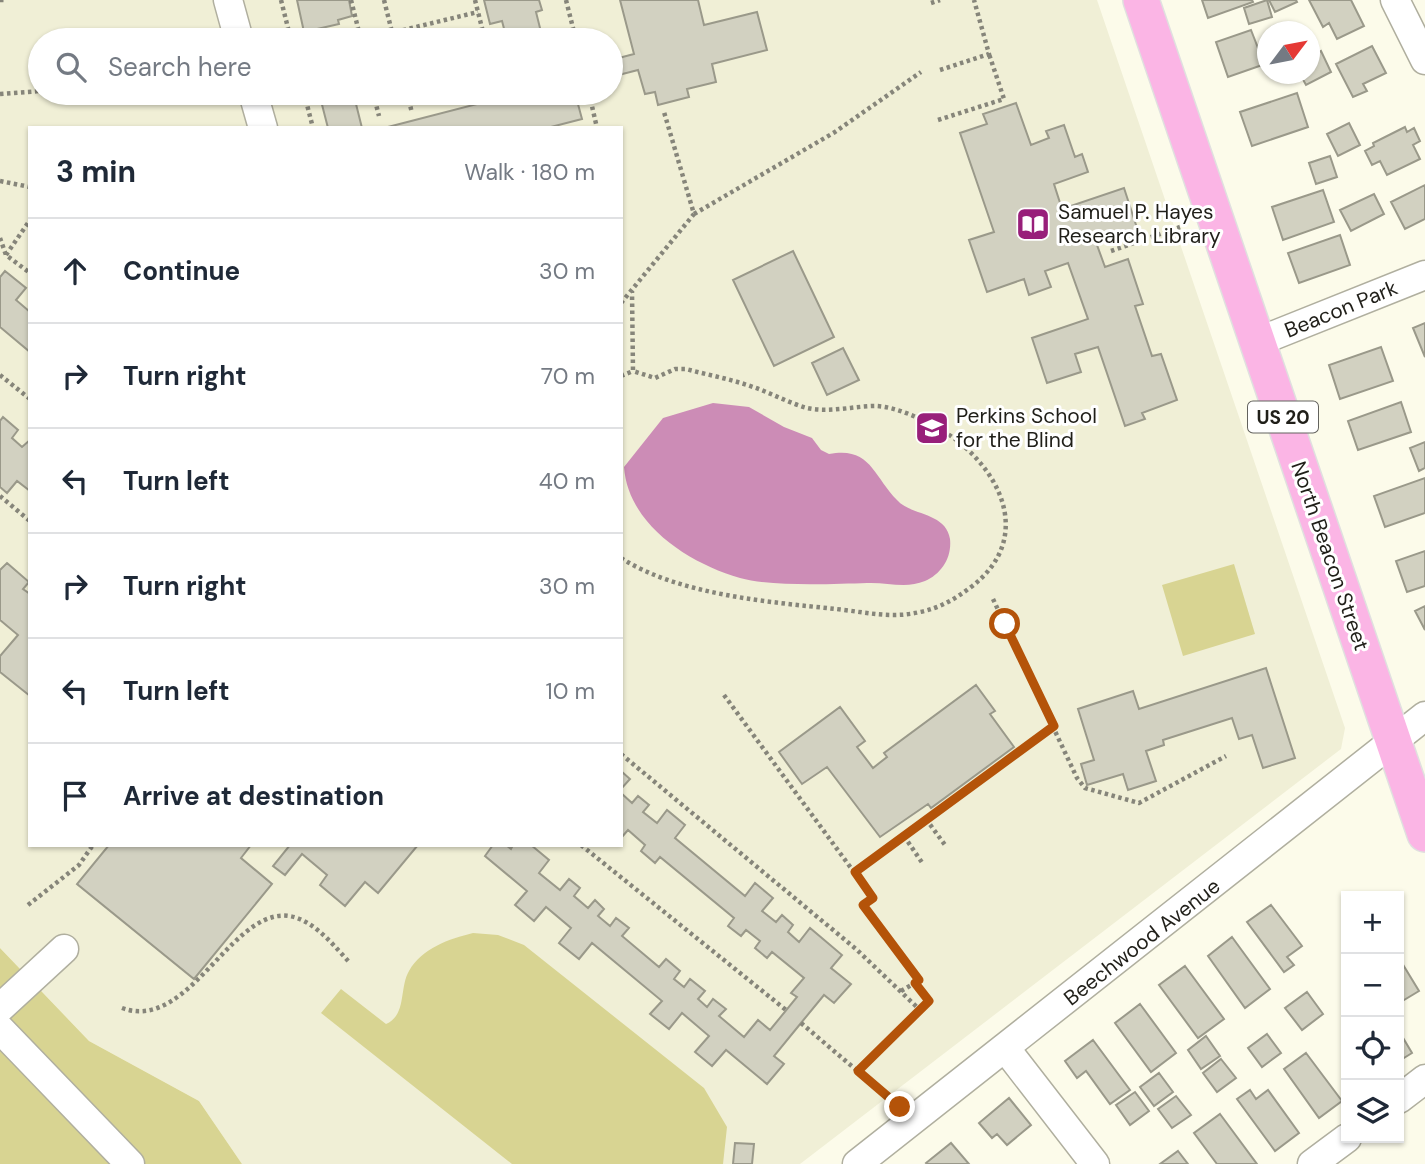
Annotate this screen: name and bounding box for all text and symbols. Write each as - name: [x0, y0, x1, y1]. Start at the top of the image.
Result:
- north arrow: [1257, 21, 1320, 84]
- search box: [28, 28, 623, 105]
- icon: search: [52, 48, 90, 86]
- text: Search here: [108, 50, 251, 84]
- text: 3 min: [56, 152, 136, 191]
- text: Walk · 180 m: [464, 157, 595, 187]
- place label: Samuel P. Hayes Research Library: [1058, 198, 1221, 250]
- library icon: Samuel P. Hayes Research Library: [1014, 205, 1052, 243]
- icon: ahead: [56, 252, 94, 290]
- text: Continue: [123, 254, 240, 288]
- text: 30 m: [539, 256, 595, 286]
- street label: Beacon Park: [1280, 273, 1402, 344]
- icon: right: [56, 357, 94, 395]
- text: Turn right: [123, 359, 247, 393]
- text: 70 m: [541, 361, 595, 391]
- place label: Perkins School for the Blind: [956, 402, 1097, 454]
- road number: US 20: [1248, 402, 1318, 432]
- school or university icon: Perkins School for the Blind: [913, 409, 951, 447]
- street label: North Beacon Street: [1284, 458, 1376, 654]
- icon: left: [56, 462, 94, 500]
- text: Turn left: [123, 464, 230, 498]
- text: 40 m: [539, 466, 595, 496]
- icon: right: [56, 567, 94, 605]
- text: Turn right: [123, 569, 247, 603]
- text: 30 m: [539, 571, 595, 601]
- route start: [989, 608, 1020, 639]
- icon: left: [56, 672, 94, 710]
- text: Turn left: [123, 674, 230, 708]
- text: 10 m: [545, 676, 595, 706]
- icon: arrive: [56, 777, 94, 815]
- text: Arrive at destination: [123, 779, 384, 813]
- street label: Beechwood Avenue: [1058, 872, 1226, 1012]
- map controls: [1341, 891, 1404, 1143]
- button: +: [1341, 891, 1404, 954]
- button: −: [1341, 954, 1404, 1017]
- button: locate: [1341, 1017, 1404, 1080]
- button: layers: [1341, 1080, 1404, 1143]
- route end: [884, 1091, 915, 1122]

